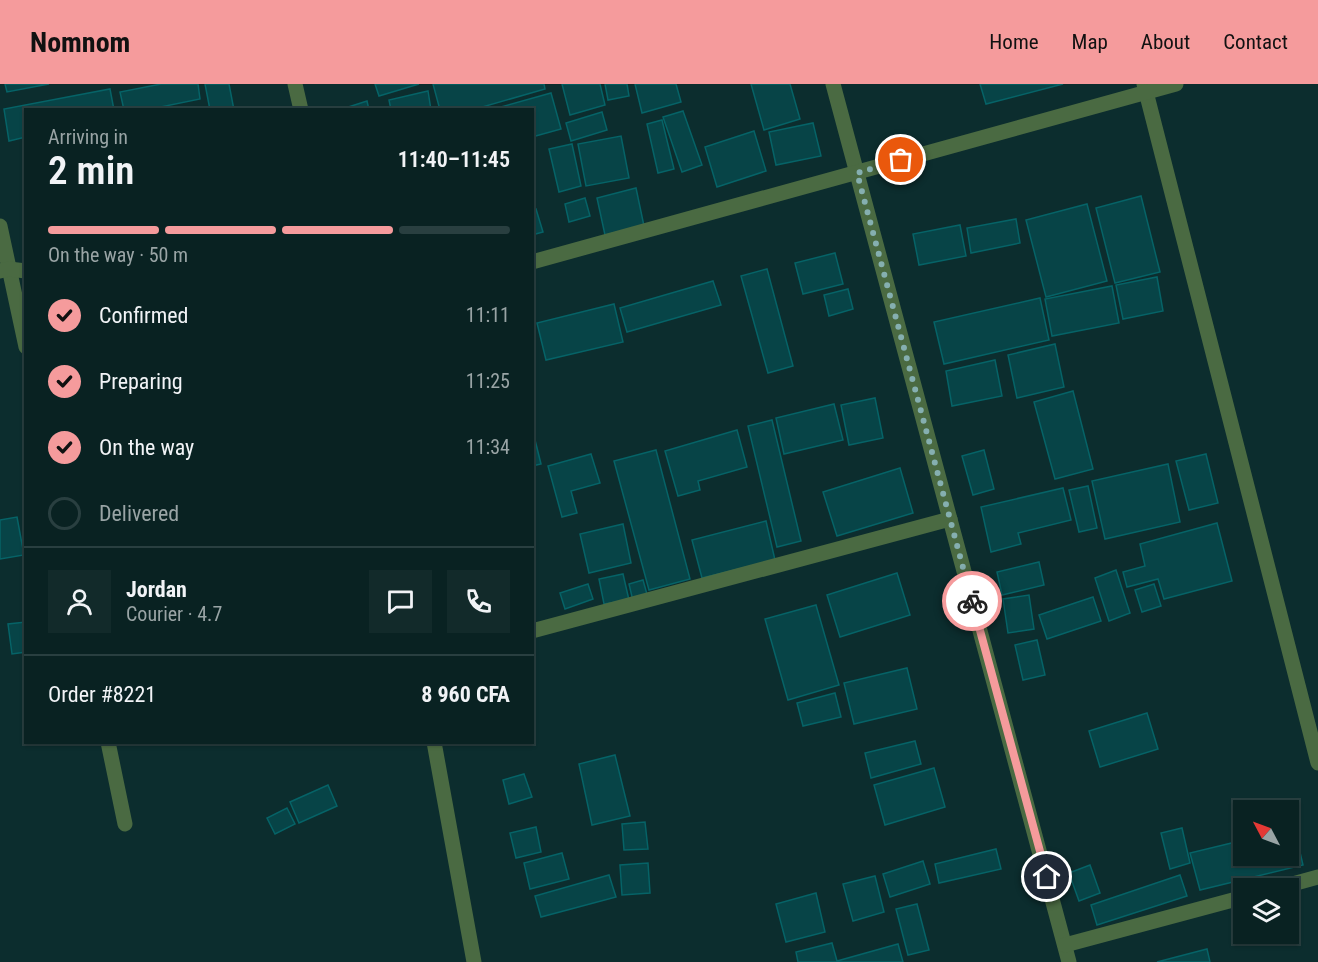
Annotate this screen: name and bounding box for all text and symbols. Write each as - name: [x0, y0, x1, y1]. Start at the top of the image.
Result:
- text: Nomnom: [30, 26, 130, 59]
- text: Home: [989, 30, 1039, 54]
- text: Map: [1072, 30, 1108, 54]
- text: About: [1141, 30, 1190, 54]
- text: Contact: [1223, 30, 1288, 54]
- text: Arriving in: [48, 125, 128, 149]
- pin: [875, 134, 926, 185]
- icon: bag: [884, 143, 917, 176]
- text: 11:40–11:45: [398, 147, 510, 172]
- text: 2 min: [48, 148, 134, 194]
- text: On the way · 50 m: [48, 243, 188, 267]
- icon: check: [48, 299, 81, 332]
- text: Confirmed: [99, 303, 188, 328]
- text: 11:11: [466, 303, 510, 327]
- icon: check: [48, 365, 81, 398]
- text: Preparing: [99, 369, 183, 394]
- text: 11:25: [466, 369, 510, 393]
- icon: check: [48, 431, 81, 464]
- text: On the way: [99, 435, 194, 460]
- text: 11:34: [466, 435, 510, 459]
- text: Delivered: [99, 501, 179, 526]
- button: person: [48, 570, 111, 633]
- button: chat: [369, 570, 432, 633]
- button: phone: [447, 570, 510, 633]
- courier: [942, 571, 1002, 631]
- text: Jordan: [126, 577, 187, 602]
- icon: bike: [956, 585, 989, 618]
- text: Courier · 4.7: [126, 602, 222, 626]
- text: Order #8221: [48, 682, 156, 707]
- text: 8 960 CFA: [421, 682, 510, 707]
- north arrow: [1233, 800, 1299, 866]
- map controls: [1233, 800, 1299, 944]
- pin: [1021, 851, 1072, 902]
- icon: home: [1030, 860, 1063, 893]
- button: layers: [1233, 878, 1299, 944]

